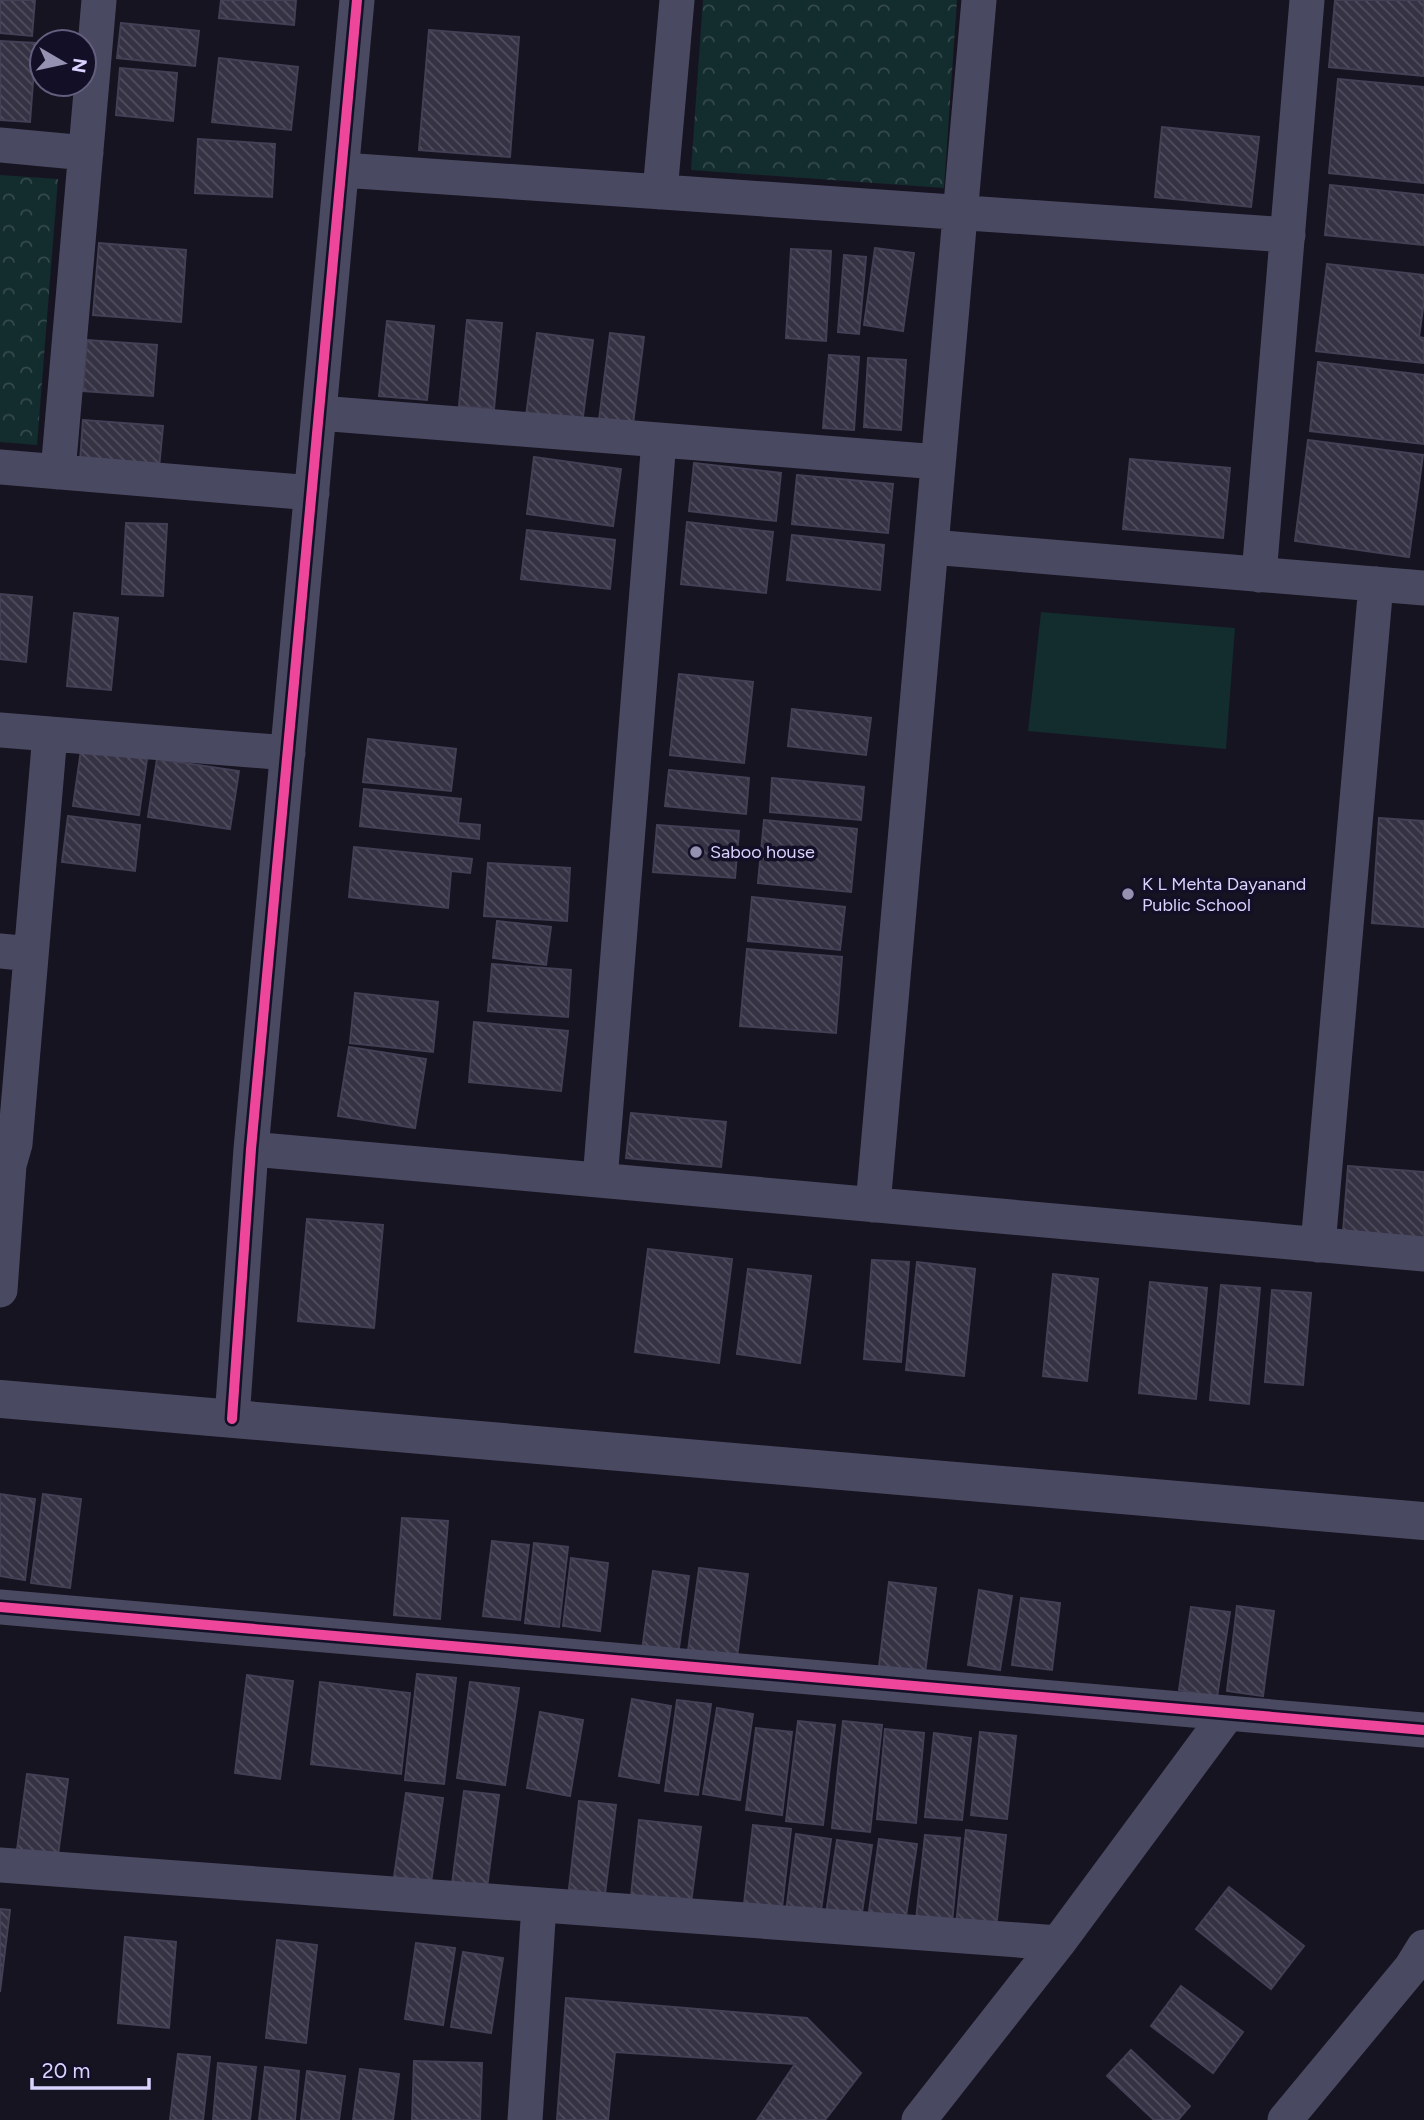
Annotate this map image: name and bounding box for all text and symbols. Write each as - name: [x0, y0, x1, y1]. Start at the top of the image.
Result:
- north arrow: [28, 28, 98, 98]
- text: N: [67, 57, 92, 75]
- place label: Saboo house: [710, 841, 815, 863]
- marker: Saboo house: [688, 844, 704, 860]
- place label: K L Mehta Dayanand Public School: [1142, 873, 1306, 916]
- marker: K L Mehta Dayanand Public School: [1120, 886, 1136, 902]
- scale bar: [32, 2046, 149, 2090]
- text: 20 m: [42, 2058, 90, 2083]

